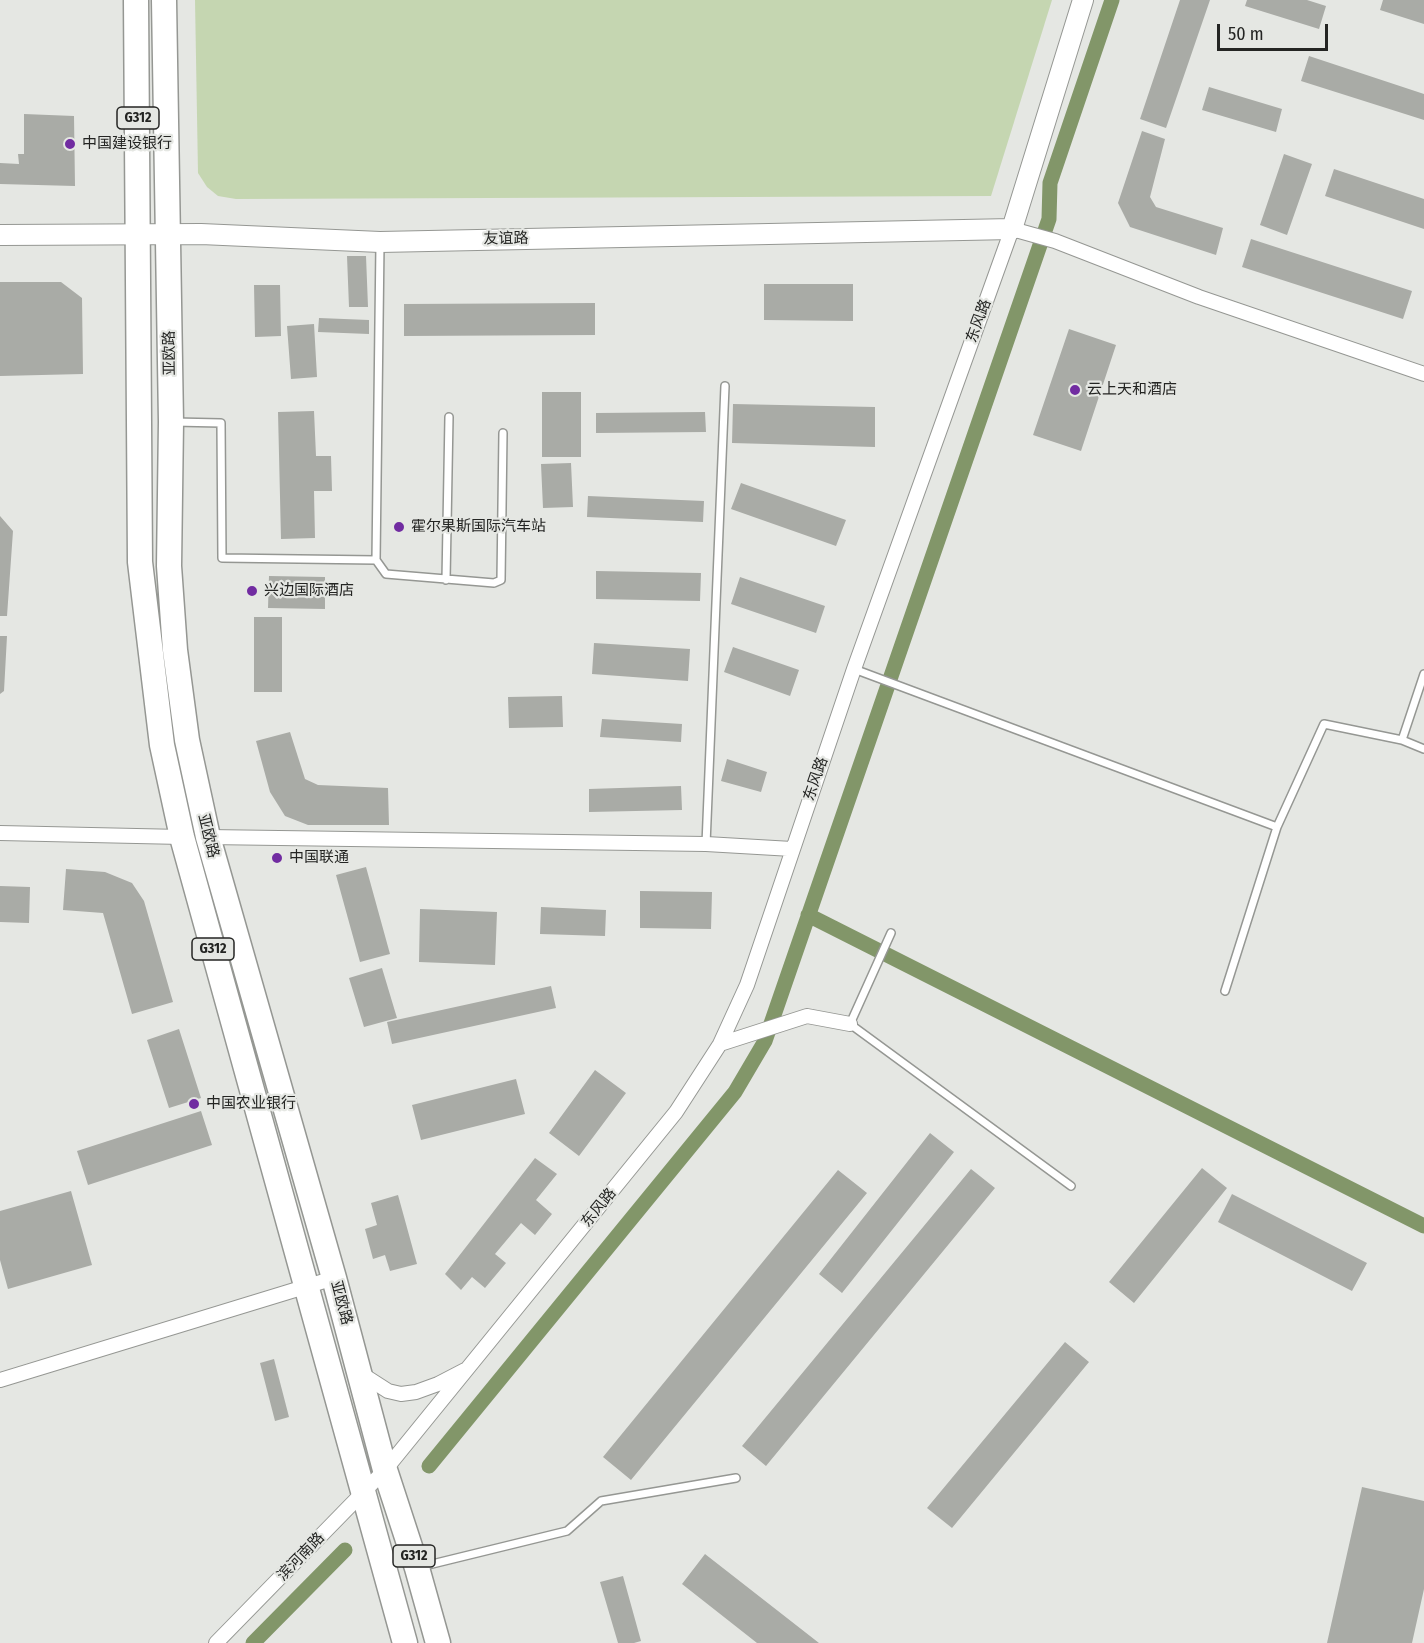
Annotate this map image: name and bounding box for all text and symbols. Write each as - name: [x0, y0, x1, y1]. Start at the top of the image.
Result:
- scale bar: [1220, 12, 1331, 50]
- text: 50 m: [1228, 23, 1264, 45]
- road number: G312: [117, 107, 159, 129]
- place label: 中国建设银行: [82, 135, 172, 153]
- marker: 中国建设银行: [63, 137, 77, 151]
- street label: 友谊路: [483, 230, 529, 248]
- street label: 东风路: [963, 297, 995, 345]
- street label: 亚欧路: [161, 330, 179, 376]
- place label: 云上天和酒店: [1087, 381, 1177, 399]
- marker: 云上天和酒店: [1068, 383, 1082, 397]
- place label: 霍尔果斯国际汽车站: [411, 518, 546, 536]
- marker: 霍尔果斯国际汽车站: [392, 520, 406, 534]
- place label: 兴边国际酒店: [264, 582, 354, 600]
- marker: 兴边国际酒店: [245, 584, 259, 598]
- street label: 东风路: [800, 755, 832, 803]
- street label: 亚欧路: [194, 812, 222, 860]
- place label: 中国联通: [289, 849, 349, 867]
- marker: 中国联通: [270, 851, 284, 865]
- road number: G312: [192, 938, 234, 960]
- place label: 中国农业银行: [206, 1095, 296, 1113]
- marker: 中国农业银行: [187, 1097, 201, 1111]
- street label: 东风路: [578, 1185, 620, 1231]
- street label: 亚欧路: [326, 1279, 356, 1327]
- street label: 滨河南路: [274, 1529, 328, 1585]
- road number: G312: [393, 1545, 435, 1567]

